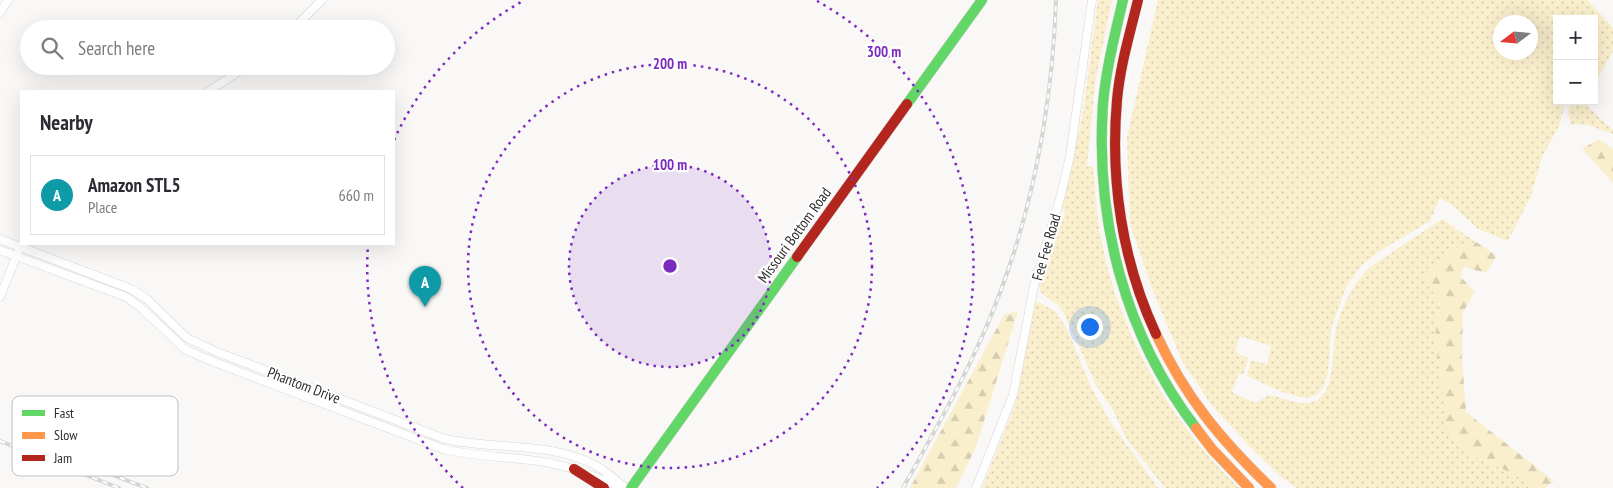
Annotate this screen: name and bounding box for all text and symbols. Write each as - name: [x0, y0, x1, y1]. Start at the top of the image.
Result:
- north arrow: [1493, 15, 1538, 60]
- map controls: [1553, 15, 1598, 105]
- button: +: [1553, 15, 1598, 60]
- search box: [20, 20, 395, 75]
- icon: search: [38, 34, 66, 62]
- text: Search here: [78, 36, 155, 60]
- text: 300 m: [867, 42, 901, 61]
- text: 200 m: [653, 54, 687, 73]
- button: −: [1553, 60, 1598, 105]
- text: Nearby: [40, 109, 93, 136]
- text: 100 m: [653, 155, 687, 174]
- text: Amazon STL5: [88, 173, 180, 197]
- street label: Missouri Bottom Road: [753, 184, 835, 286]
- text: A: [53, 185, 61, 205]
- text: 660 m: [339, 185, 374, 205]
- text: Place: [88, 197, 117, 217]
- street label: Fee Fee Road: [1027, 211, 1065, 283]
- centre of rings: [661, 257, 679, 275]
- pin: A: [409, 266, 441, 307]
- your location: [1077, 314, 1103, 340]
- street label: Phantom Drive: [265, 362, 343, 408]
- legend: [12, 396, 178, 476]
- text: Fast: [54, 404, 74, 422]
- text: Slow: [54, 426, 78, 444]
- text: Jam: [53, 449, 72, 467]

